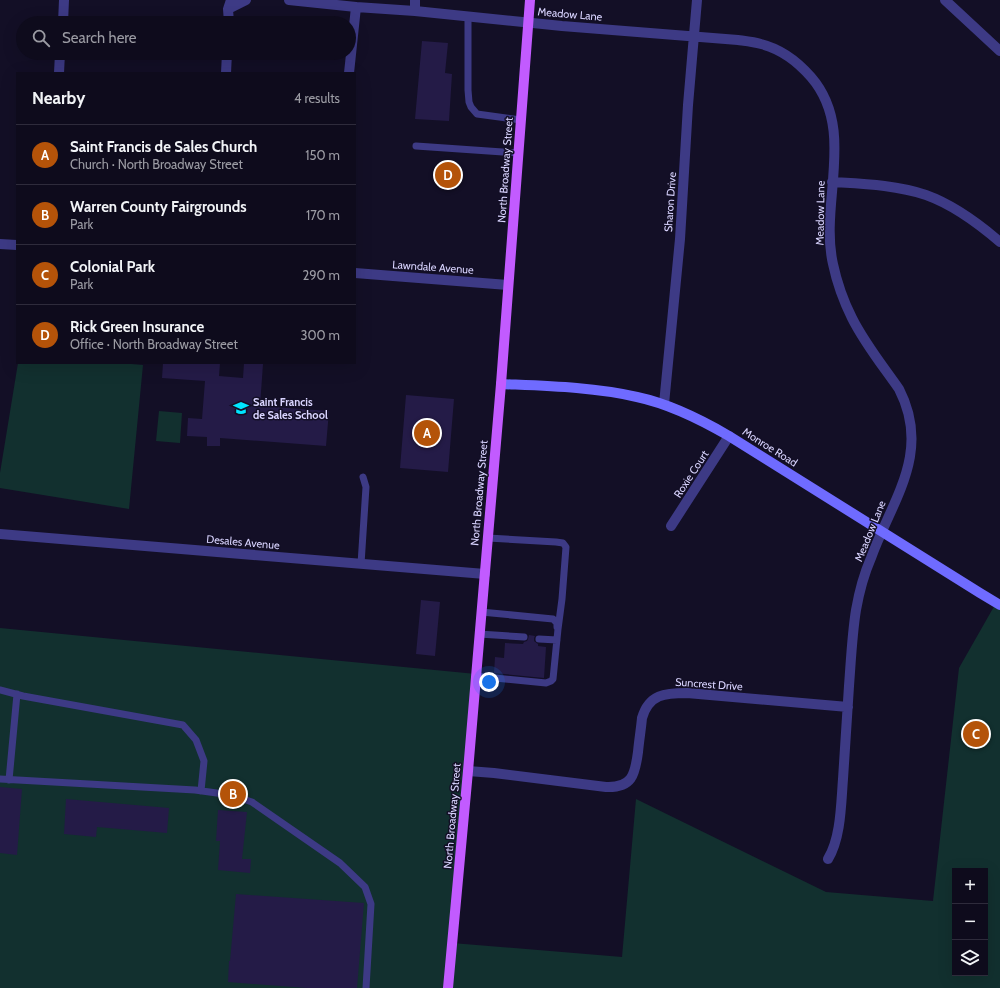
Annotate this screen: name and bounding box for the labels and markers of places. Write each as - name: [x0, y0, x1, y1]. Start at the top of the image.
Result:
- pin: D: [435, 160, 461, 190]
- place label: Saint Francis de Sales School: [253, 395, 328, 422]
- school or university icon: Saint Francis de Sales School: [232, 399, 250, 417]
- pin: A: [414, 418, 440, 448]
- pin: C: [963, 719, 989, 749]
- pin: B: [220, 779, 246, 809]

